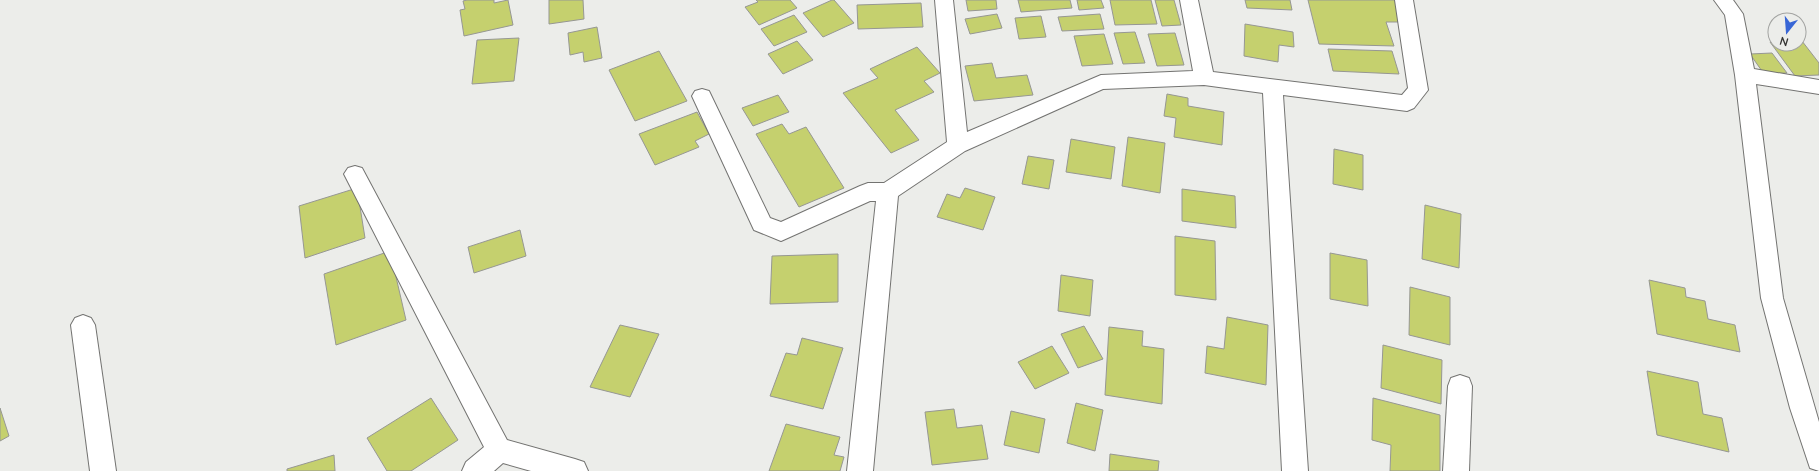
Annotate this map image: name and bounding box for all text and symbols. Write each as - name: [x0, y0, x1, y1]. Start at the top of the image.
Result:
- north arrow: [1767, 12, 1807, 52]
- text: N: [1778, 35, 1790, 49]

